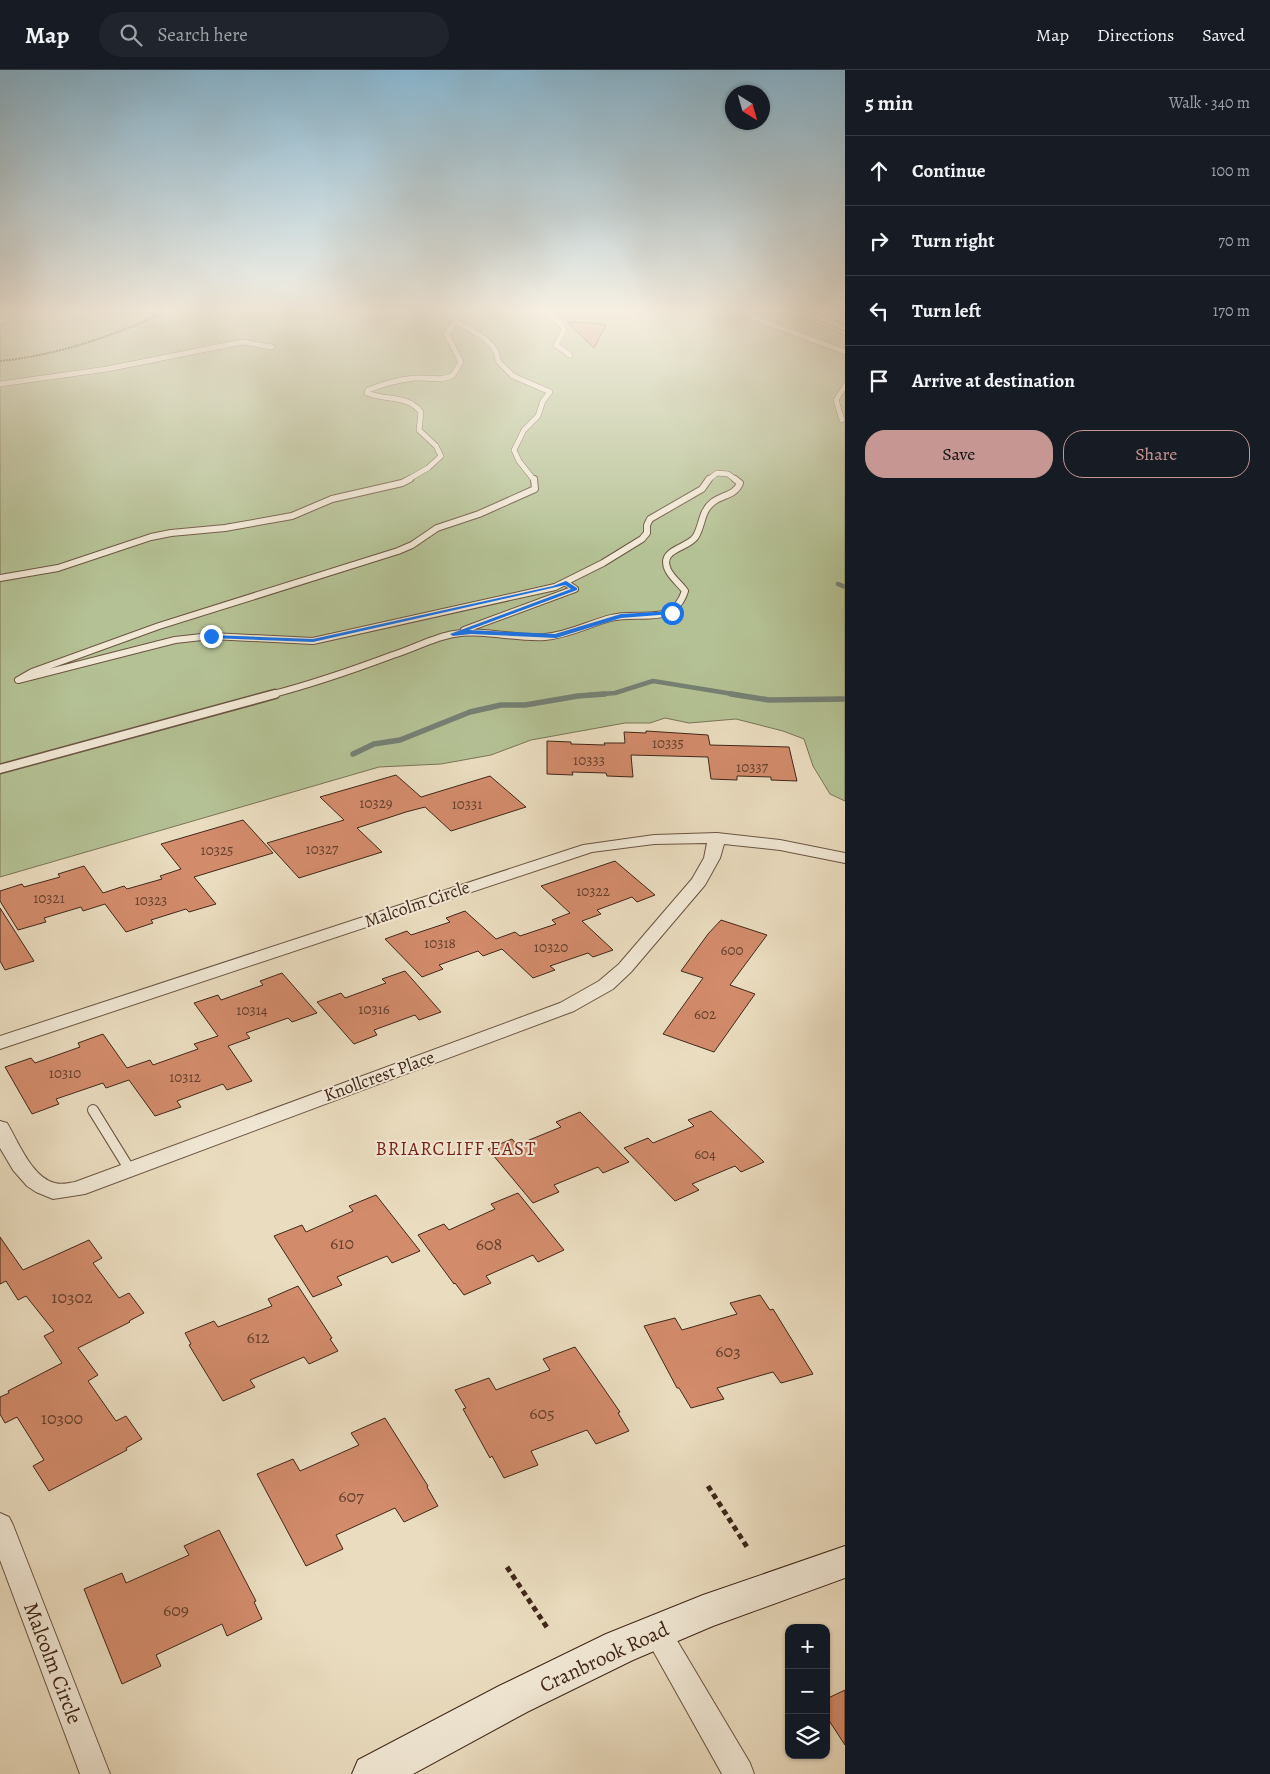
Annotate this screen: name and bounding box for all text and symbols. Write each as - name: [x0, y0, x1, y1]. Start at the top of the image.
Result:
- search box: [99, 12, 449, 57]
- text: Map: [25, 19, 69, 51]
- icon: search: [117, 21, 145, 49]
- text: Search here: [157, 22, 248, 48]
- text: Map: [1036, 23, 1069, 47]
- text: Directions: [1097, 23, 1174, 47]
- text: Saved: [1202, 23, 1245, 47]
- north arrow: [725, 85, 770, 130]
- text: 5 min: [865, 89, 913, 117]
- text: Walk · 340 m: [1169, 92, 1250, 114]
- icon: ahead: [865, 157, 893, 185]
- text: Continue: [912, 158, 986, 184]
- text: 100 m: [1211, 160, 1250, 182]
- icon: right: [865, 227, 893, 255]
- text: Turn right: [912, 228, 994, 254]
- text: 70 m: [1218, 230, 1250, 252]
- icon: left: [865, 297, 893, 325]
- text: Turn left: [912, 298, 981, 324]
- text: 170 m: [1213, 300, 1250, 322]
- icon: arrive: [865, 367, 893, 395]
- text: Arrive at destination: [912, 368, 1075, 394]
- button: Save: [865, 430, 1053, 478]
- button: Share: [1063, 430, 1250, 478]
- route start: [661, 602, 684, 625]
- route end: [200, 625, 223, 648]
- house number: 10335: [652, 733, 684, 753]
- house number: 10333: [573, 750, 605, 770]
- house number: 10337: [736, 757, 769, 777]
- house number: 10329: [359, 793, 393, 813]
- house number: 10331: [452, 794, 482, 814]
- house number: 10327: [306, 839, 339, 859]
- house number: 10325: [201, 840, 233, 860]
- street label: Malcolm Circle: [361, 875, 473, 933]
- house number: 10322: [576, 881, 610, 901]
- house number: 10321: [33, 888, 65, 908]
- house number: 10323: [135, 890, 167, 910]
- house number: 10318: [424, 933, 456, 953]
- house number: 10320: [534, 937, 568, 957]
- house number: 600: [721, 940, 743, 960]
- house number: 10316: [358, 999, 390, 1019]
- house number: 10314: [236, 1000, 268, 1020]
- house number: 602: [694, 1004, 716, 1024]
- street label: Knollcrest Place: [320, 1045, 438, 1107]
- house number: 10310: [49, 1063, 81, 1083]
- house number: 10312: [169, 1067, 201, 1087]
- district label: BRIARCLIFF EAST: [375, 1136, 537, 1162]
- house number: 604: [694, 1144, 716, 1164]
- house number: 610: [330, 1231, 354, 1255]
- house number: 608: [476, 1232, 502, 1256]
- house number: 10302: [51, 1285, 93, 1309]
- house number: 612: [246, 1325, 270, 1349]
- house number: 603: [715, 1339, 741, 1363]
- house number: 605: [529, 1401, 555, 1425]
- house number: 10300: [41, 1406, 83, 1430]
- house number: 607: [338, 1484, 364, 1508]
- street label: Malcolm Circle: [17, 1598, 89, 1728]
- house number: 609: [163, 1598, 189, 1622]
- street label: Cranbrook Road: [535, 1615, 674, 1699]
- map controls: [785, 1624, 830, 1759]
- button: +: [785, 1624, 830, 1669]
- button: −: [785, 1669, 830, 1714]
- button: layers: [785, 1714, 830, 1759]

